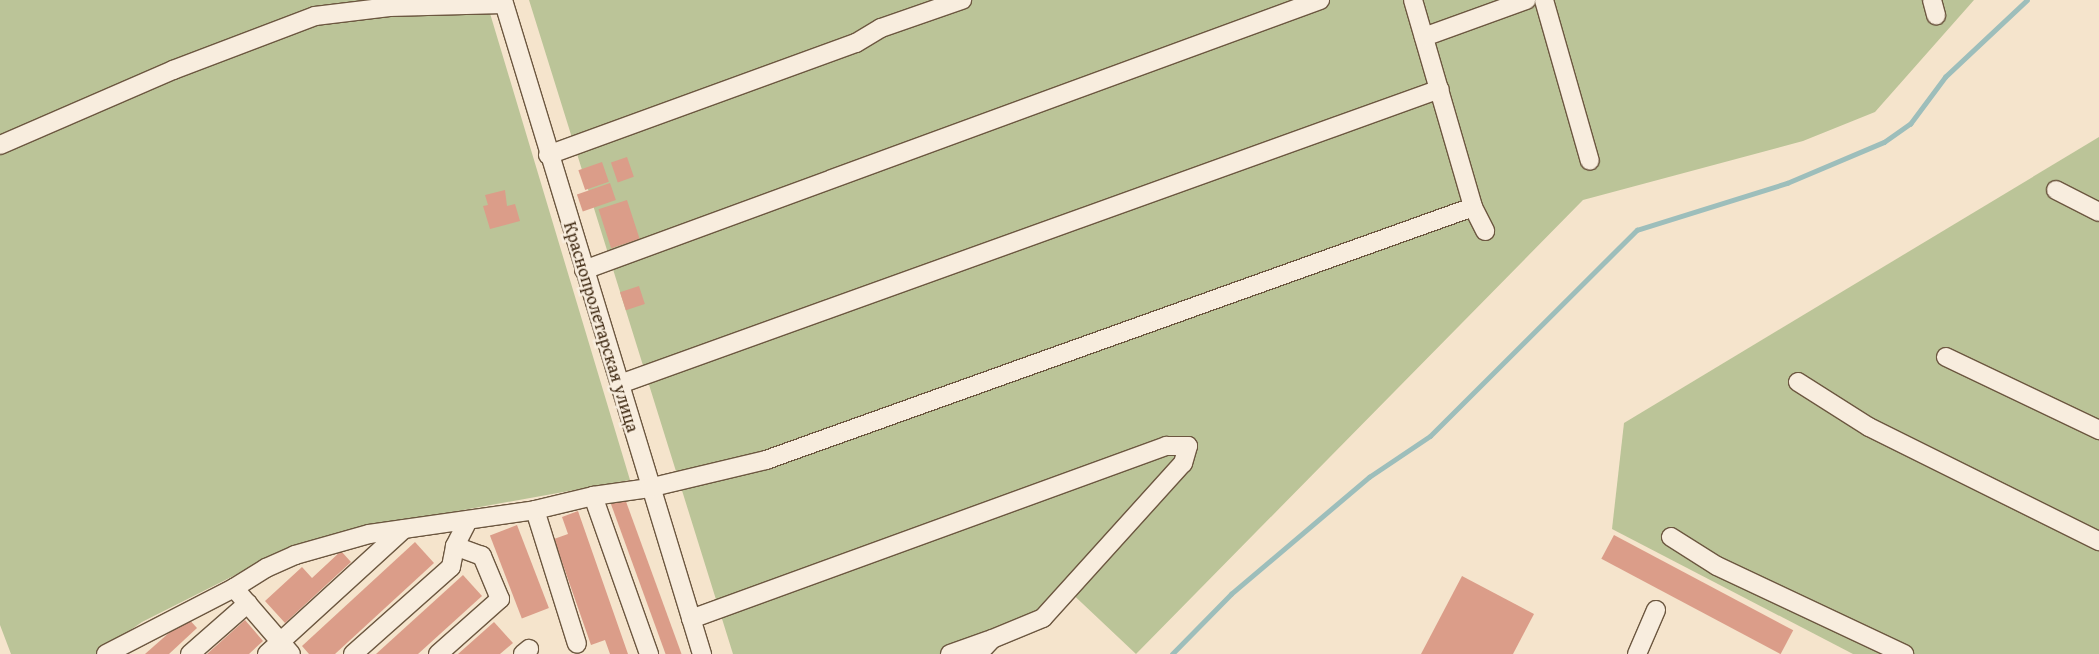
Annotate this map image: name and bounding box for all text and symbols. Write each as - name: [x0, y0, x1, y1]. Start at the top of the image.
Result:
- street label: Краснопролетарская улица: [559, 219, 643, 435]

